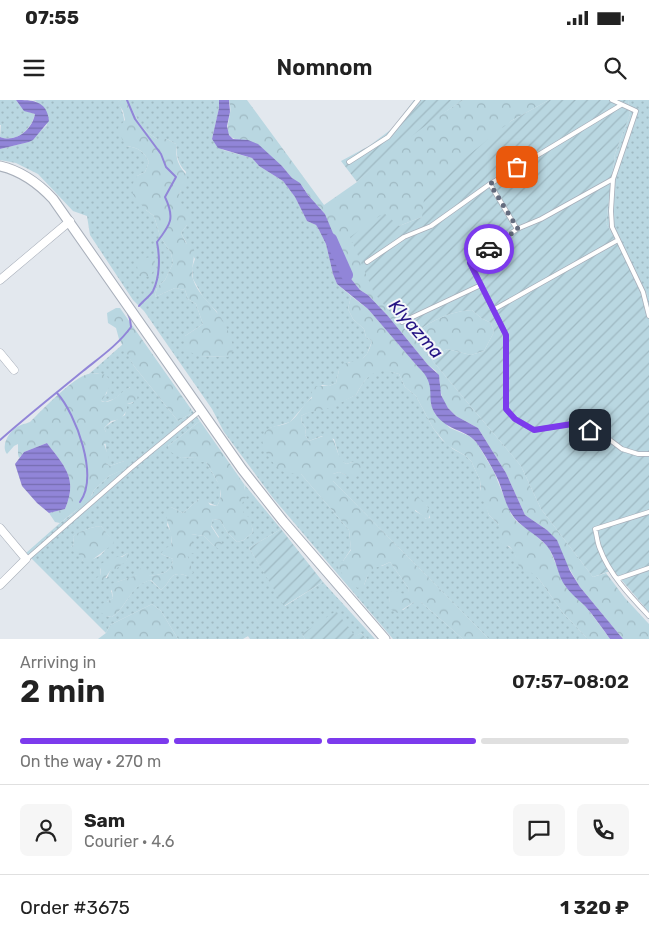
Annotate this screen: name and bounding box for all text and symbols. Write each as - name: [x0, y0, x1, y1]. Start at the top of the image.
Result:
- text: 07:55: [25, 6, 79, 29]
- icon: menu: [20, 54, 48, 82]
- text: Nomnom: [276, 54, 373, 81]
- icon: search: [601, 54, 629, 82]
- pin: [496, 146, 538, 188]
- icon: bag: [503, 153, 531, 181]
- courier: [464, 224, 514, 274]
- icon: car: [475, 235, 503, 263]
- water label: Klyazma: [384, 295, 448, 363]
- pin: [569, 409, 611, 451]
- icon: home: [576, 416, 604, 444]
- text: Arriving in: [20, 653, 96, 672]
- text: 07:57–08:02: [512, 670, 629, 693]
- text: 2 min: [20, 672, 105, 710]
- text: On the way · 270 m: [20, 752, 161, 771]
- button: person: [20, 804, 72, 856]
- button: chat: [513, 804, 565, 856]
- button: phone: [577, 804, 629, 856]
- text: Sam: [84, 809, 125, 832]
- text: Courier · 4.6: [84, 832, 174, 851]
- text: Order #3675: [20, 896, 130, 919]
- text: 1 320 ₽: [560, 896, 629, 919]

